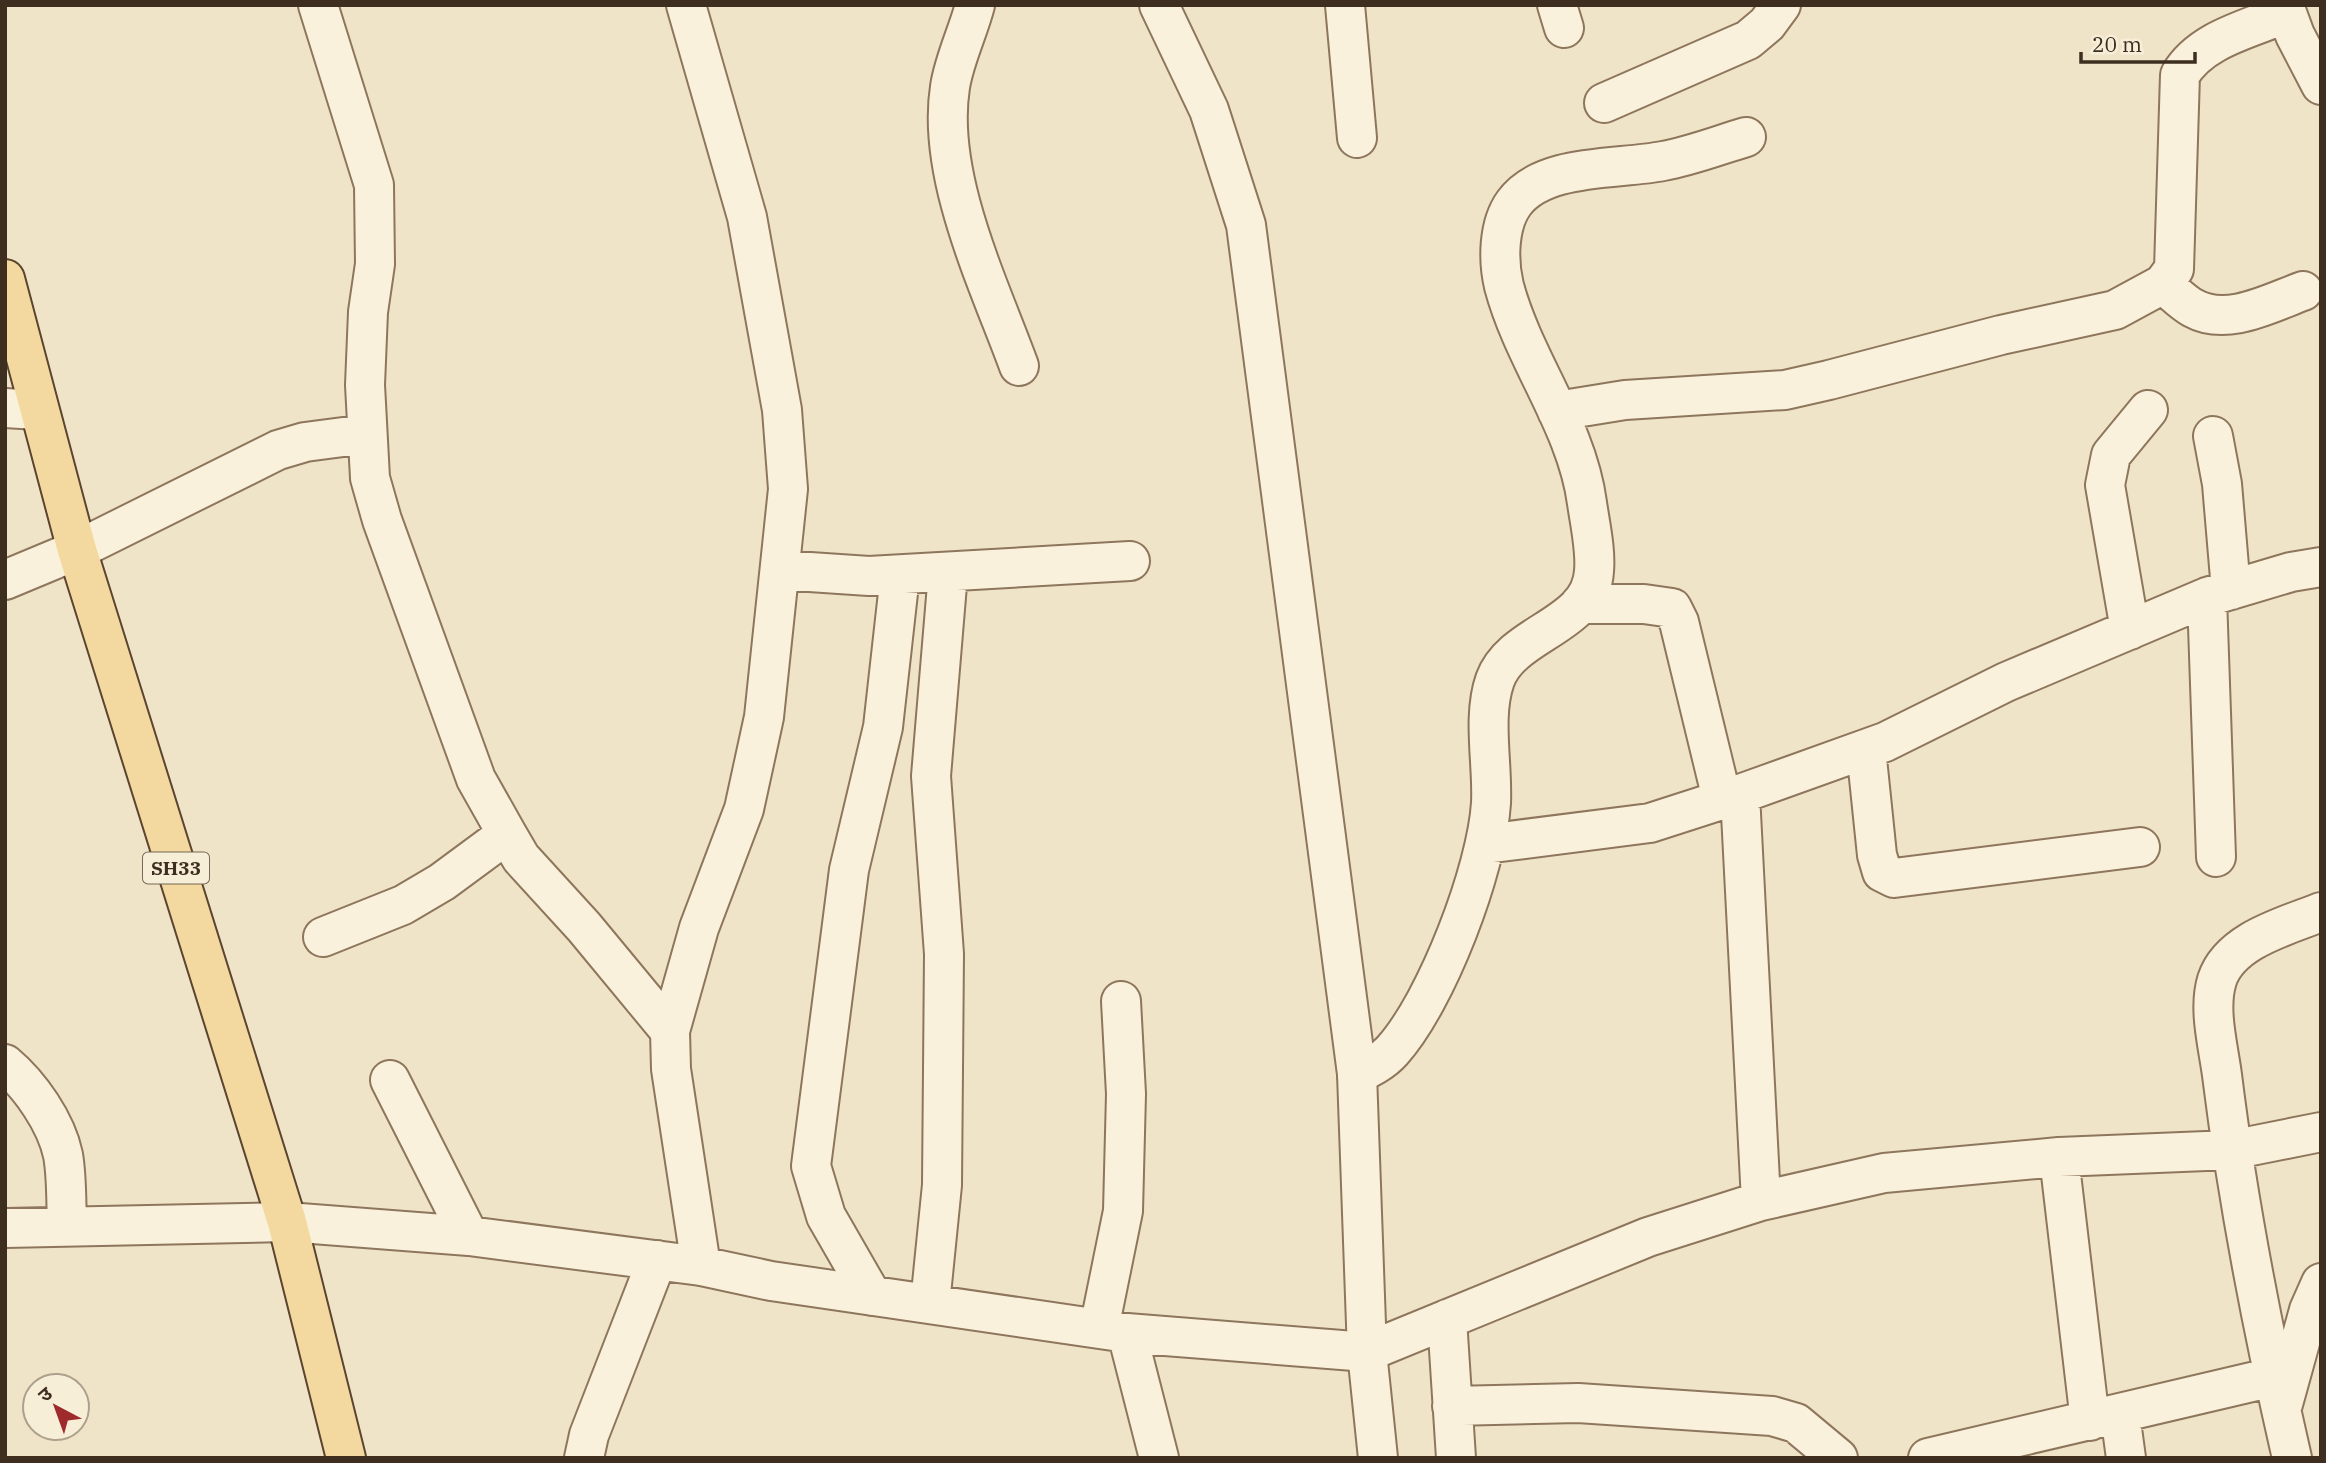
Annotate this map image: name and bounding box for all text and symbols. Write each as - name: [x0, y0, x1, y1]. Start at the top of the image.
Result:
- scale bar: [2081, 21, 2195, 65]
- text: 20 m: [2092, 30, 2142, 58]
- road number: SH33: [143, 852, 209, 884]
- north arrow: [21, 1372, 91, 1442]
- text: उ: [33, 1381, 58, 1407]

